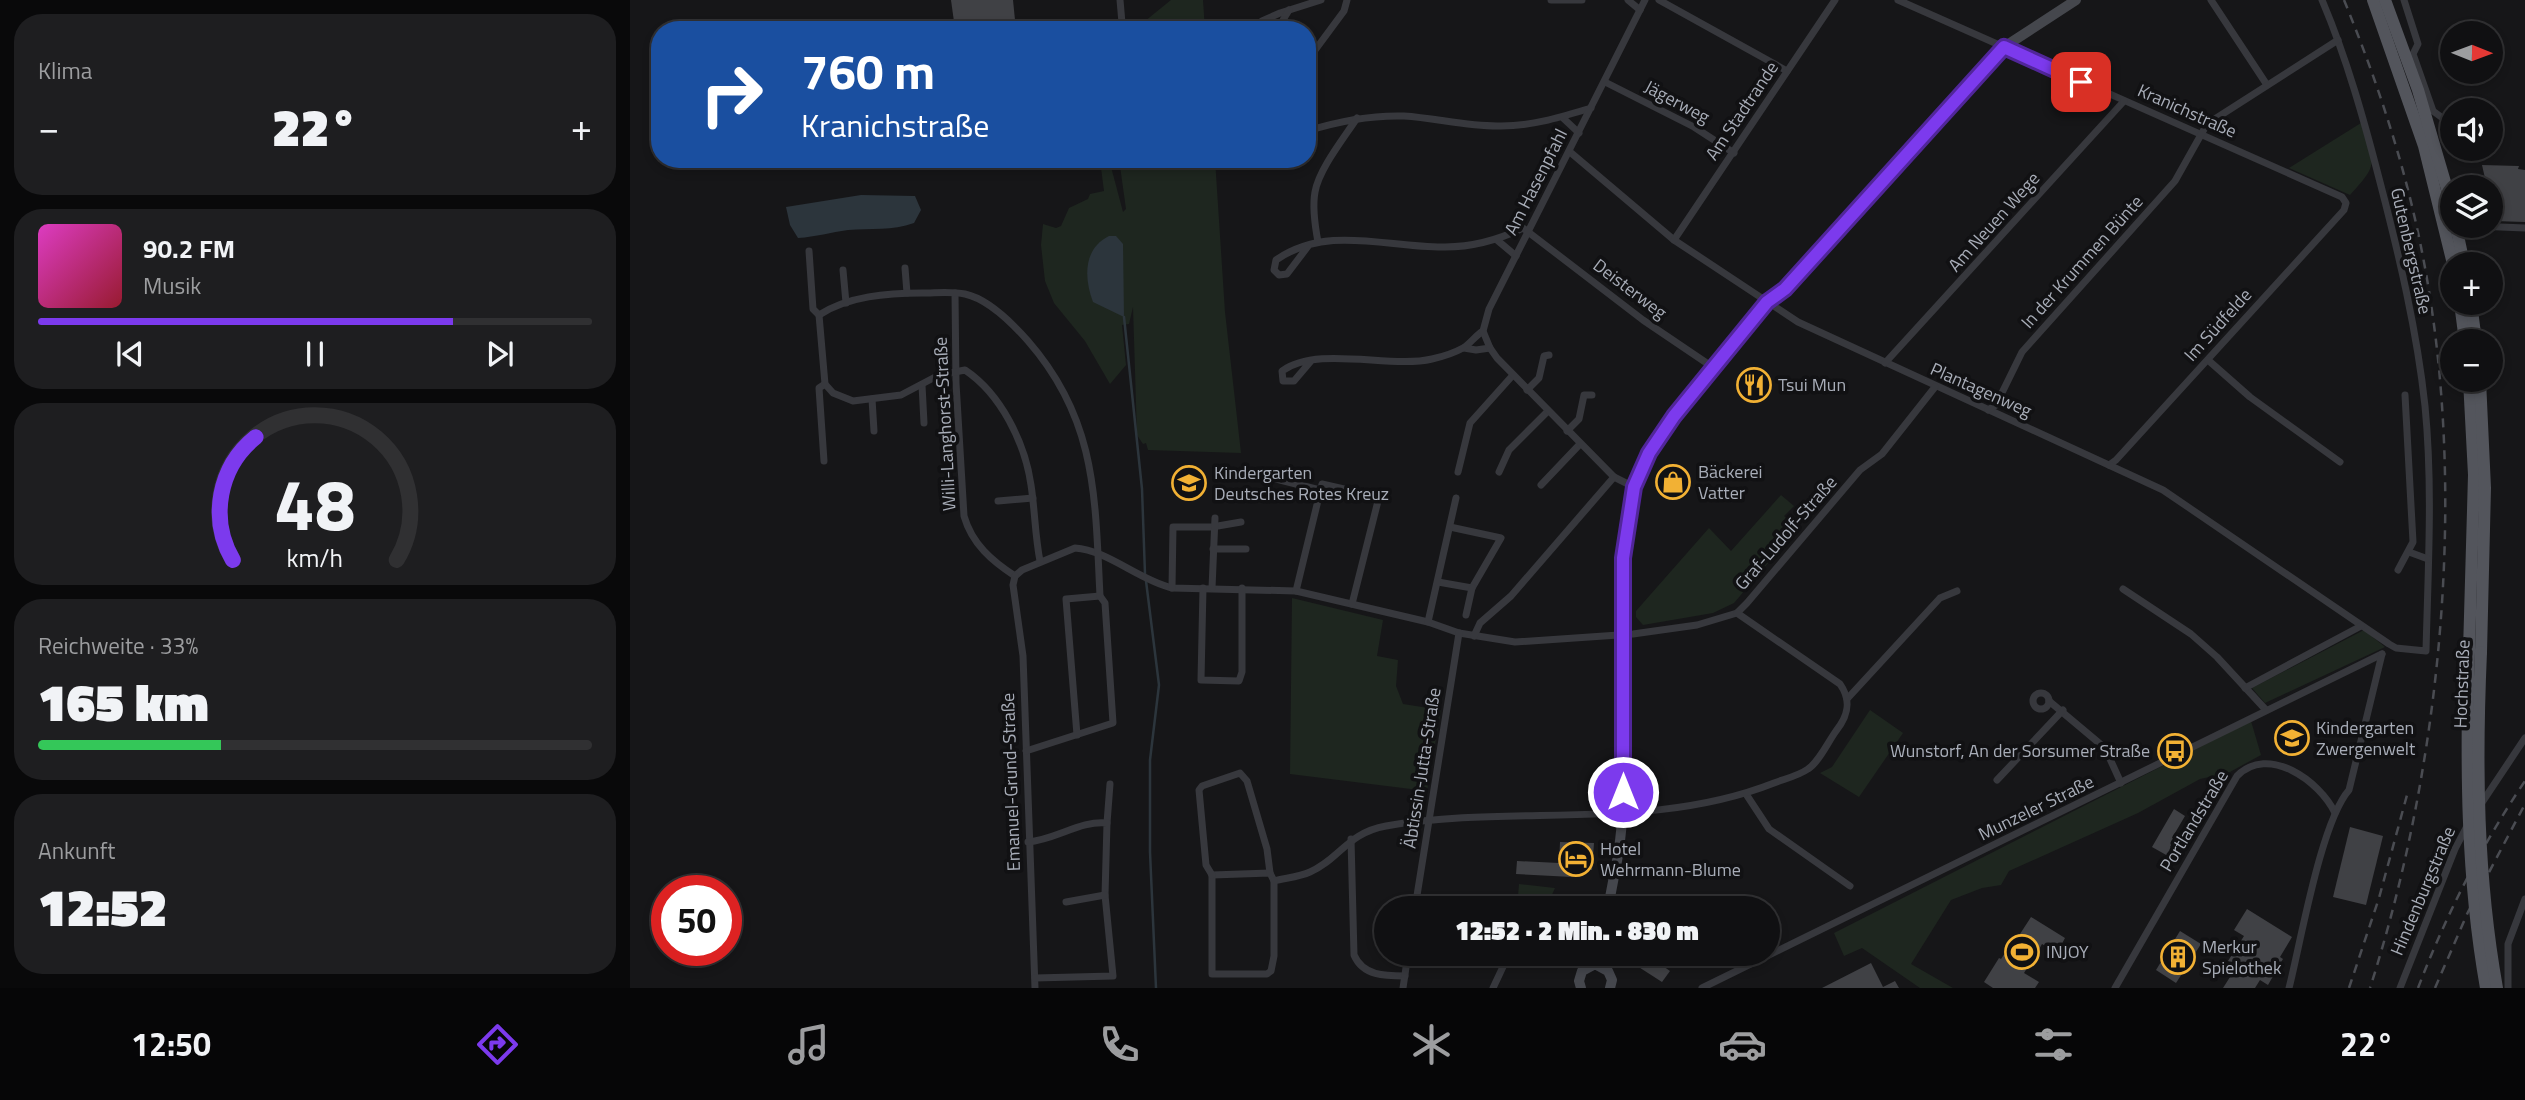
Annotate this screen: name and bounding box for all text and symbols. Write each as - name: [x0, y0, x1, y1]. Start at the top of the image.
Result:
- north arrow: [2440, 21, 2502, 84]
- map controls: [2440, 21, 2503, 392]
- text: 760 m: [801, 33, 935, 108]
- icon: right: [686, 49, 777, 140]
- pin: [2051, 52, 2111, 112]
- text: Klima: [38, 53, 92, 88]
- street label: Am Stadtrande: [1699, 56, 1785, 166]
- icon: arrive: [2062, 63, 2100, 101]
- street label: Jägerweg: [1640, 73, 1715, 130]
- street label: Kranichstraße: [2133, 77, 2241, 144]
- text: 22°: [272, 87, 358, 166]
- text: −: [38, 98, 59, 156]
- text: +: [571, 98, 592, 156]
- button: sound: [2440, 98, 2503, 161]
- text: Kranichstraße: [801, 101, 989, 149]
- street label: Am Hasenpfahl: [1497, 124, 1574, 240]
- street label: Am Neuen Wege: [1941, 166, 2046, 278]
- button: layers: [2440, 175, 2503, 238]
- street label: Gutenbergstraße: [2384, 185, 2439, 317]
- street label: In der Krummen Bünte: [2014, 189, 2149, 334]
- text: 90.2 FM: [143, 229, 235, 268]
- street label: Deisterweg: [1588, 252, 1673, 325]
- button: +: [2440, 252, 2503, 315]
- text: Musik: [143, 268, 201, 303]
- street label: Im Südfelde: [2178, 282, 2258, 367]
- button: −: [2440, 329, 2503, 392]
- icon: previous: [111, 335, 149, 373]
- icon: pause: [296, 335, 334, 373]
- icon: next: [481, 335, 519, 373]
- street label: Willi-Langhorst-Straße: [926, 336, 963, 512]
- street label: Plantagenweg: [1926, 355, 2036, 424]
- restaurant icon: Tsui Mun: [1735, 366, 1773, 404]
- place label: Tsui Mun: [1778, 371, 1846, 398]
- text: 48: [274, 448, 356, 558]
- place label: Bäckerei Vatter: [1698, 458, 1763, 506]
- place label: Kindergarten Deutsches Rotes Kreuz: [1214, 459, 1389, 507]
- shop icon: Bäckerei Vatter: [1654, 463, 1692, 501]
- school or university icon: Kindergarten Deutsches Rotes Kreuz: [1170, 464, 1208, 502]
- street label: Graf-Ludolf-Straße: [1728, 470, 1843, 596]
- text: km/h: [287, 539, 343, 577]
- text: Reichweite · 33%: [38, 628, 198, 663]
- street label: Hochstraße: [2446, 639, 2477, 729]
- text: 165 km: [38, 662, 209, 741]
- street label: Äbtissin-Jutta-Straße: [1395, 686, 1448, 850]
- street label: Emanuel-Grund-Straße: [994, 692, 1027, 872]
- place label: Kindergarten Zwergenwelt: [2316, 714, 2416, 762]
- school or university icon: Kindergarten Zwergenwelt: [2273, 719, 2311, 757]
- bus stop icon: Wunstorf, An der Sorsumer Straße: [2156, 732, 2194, 770]
- place label: Wunstorf, An der Sorsumer Straße: [1890, 737, 2150, 764]
- position arrow: [1586, 755, 1660, 829]
- street label: Portlandstraße: [2153, 765, 2235, 877]
- street label: Munzeler Straße: [1973, 768, 2098, 847]
- street label: Hindenburgstraße: [2383, 822, 2462, 959]
- text: Ankunft: [38, 833, 115, 868]
- place label: Hotel Wehrmann-Blume: [1600, 835, 1741, 883]
- hotel icon: Hotel Wehrmann-Blume: [1557, 840, 1595, 878]
- text: 12:52: [38, 867, 167, 946]
- speed limit sign: 50: [651, 875, 742, 966]
- text: 12:52 · 2 Min. · 830 m: [1455, 911, 1699, 950]
- sports icon: INJOY: [2003, 933, 2041, 971]
- place label: Merkur Spielothek: [2202, 933, 2282, 981]
- place label: INJOY: [2046, 938, 2089, 965]
- building icon: Merkur Spielothek: [2159, 938, 2197, 976]
- text: 12:50: [131, 1020, 211, 1068]
- icon: directions: [473, 1020, 522, 1069]
- icon: music: [784, 1020, 833, 1069]
- icon: phone: [1095, 1020, 1144, 1069]
- icon: climate: [1407, 1020, 1456, 1069]
- icon: car: [1718, 1020, 1767, 1069]
- icon: filters: [2029, 1020, 2078, 1069]
- text: 22°: [2340, 1020, 2394, 1068]

